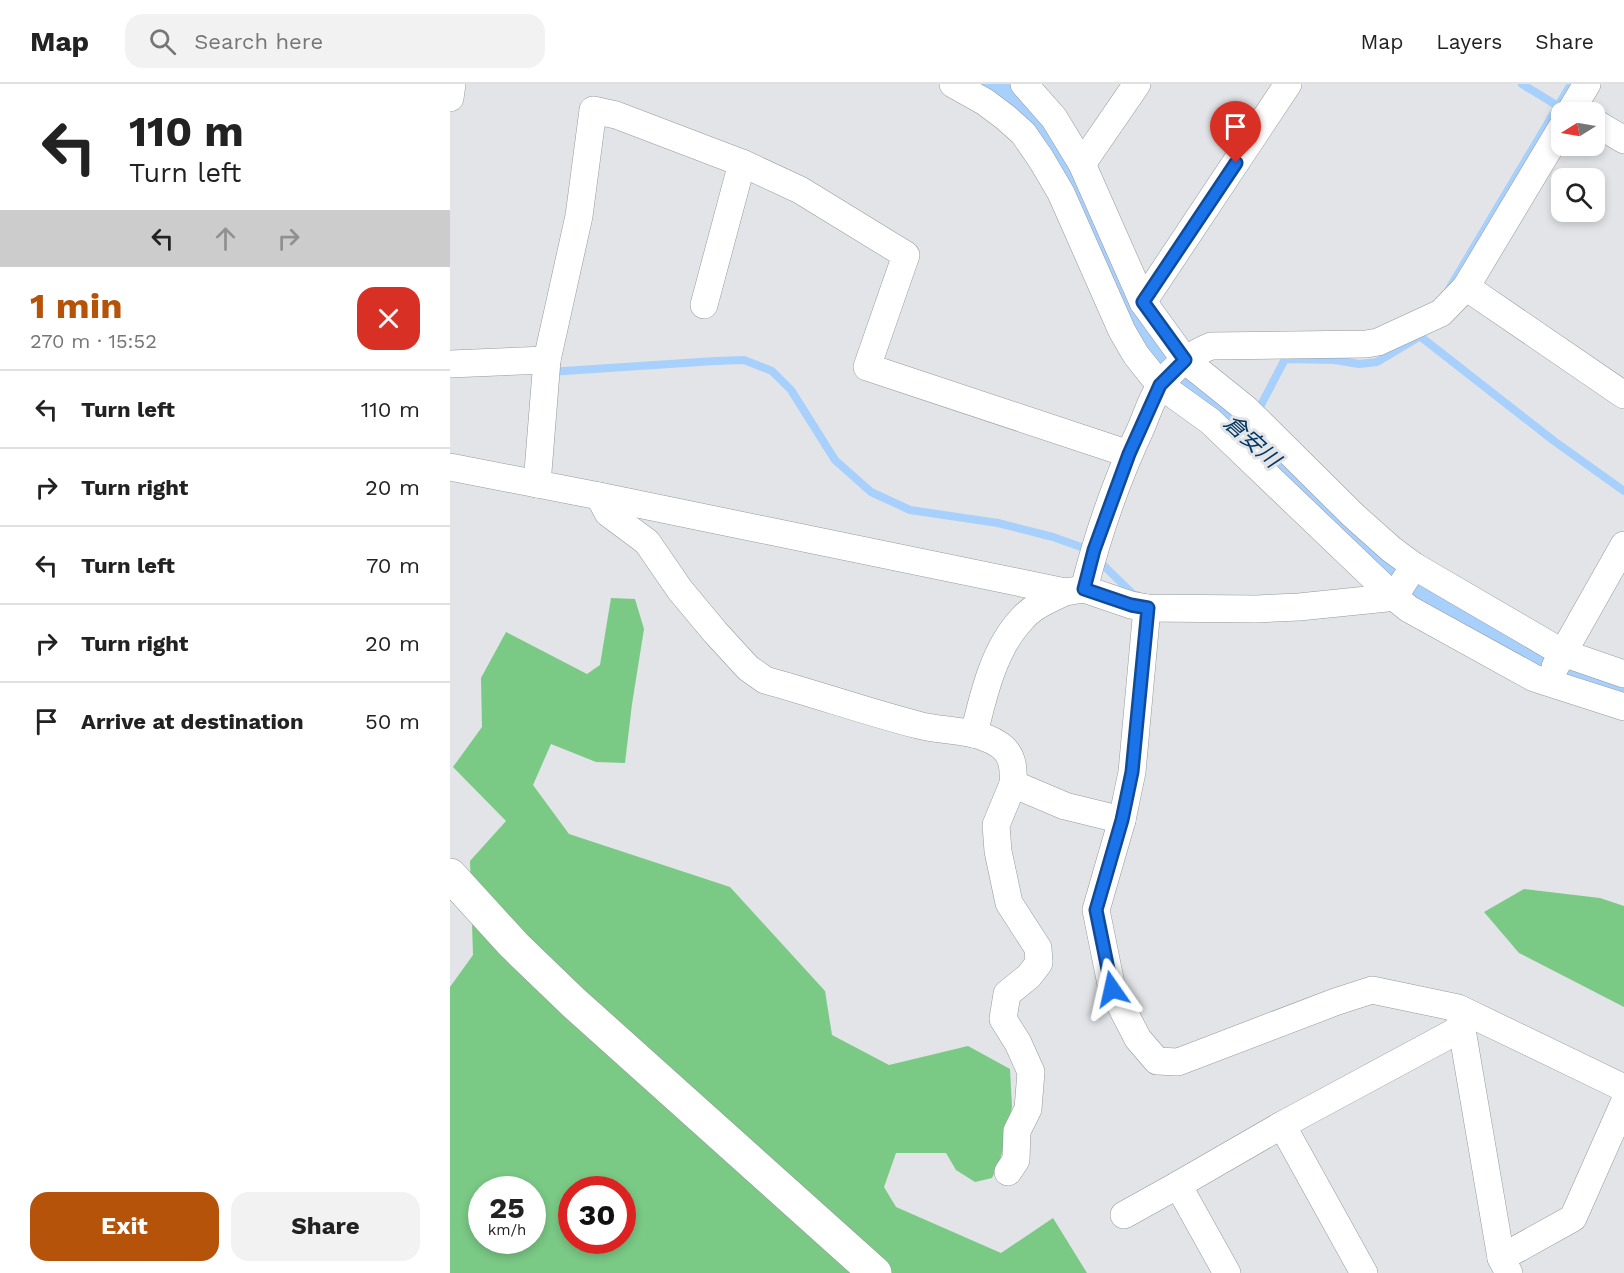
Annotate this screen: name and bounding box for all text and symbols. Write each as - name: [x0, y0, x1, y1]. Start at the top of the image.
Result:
- search box: [125, 14, 545, 68]
- text: Map: [30, 25, 89, 58]
- icon: search: [146, 25, 179, 58]
- text: Search here: [194, 29, 323, 54]
- text: Map: [1360, 29, 1403, 54]
- text: Layers: [1436, 29, 1502, 54]
- text: Share: [1535, 29, 1594, 54]
- pin: [1210, 101, 1261, 163]
- north arrow: [1551, 102, 1605, 156]
- map controls: [1551, 102, 1605, 222]
- text: 110 m: [129, 107, 244, 156]
- icon: left: [30, 108, 108, 186]
- icon: arrive: [1219, 110, 1252, 143]
- text: Turn left: [129, 157, 241, 189]
- button: search: [1551, 168, 1605, 222]
- icon: left: [146, 222, 179, 255]
- icon: ahead: [209, 222, 242, 255]
- icon: right: [272, 222, 305, 255]
- text: 1 min: [30, 285, 122, 327]
- button: close: [357, 287, 420, 350]
- text: 270 m · 15:52: [30, 329, 157, 353]
- icon: left: [30, 393, 63, 426]
- text: Turn left: [81, 397, 175, 422]
- text: 110 m: [361, 397, 420, 422]
- water label: 倉安川: [1219, 410, 1286, 474]
- icon: right: [30, 471, 63, 504]
- text: Turn right: [81, 475, 188, 500]
- text: 20 m: [365, 475, 420, 500]
- icon: left: [30, 549, 63, 582]
- text: Turn left: [81, 553, 175, 578]
- text: 70 m: [366, 553, 420, 578]
- icon: right: [30, 627, 63, 660]
- text: Turn right: [81, 631, 188, 656]
- text: 20 m: [365, 631, 420, 656]
- icon: arrive: [30, 705, 63, 738]
- text: Arrive at destination: [81, 709, 304, 734]
- text: 50 m: [365, 709, 420, 734]
- position arrow: [1080, 957, 1144, 1021]
- speed limit sign: 30: [558, 1176, 636, 1254]
- text: 25: [489, 1190, 525, 1225]
- button: Exit: [30, 1192, 219, 1261]
- button: Share: [231, 1192, 420, 1261]
- text: km/h: [488, 1221, 526, 1239]

